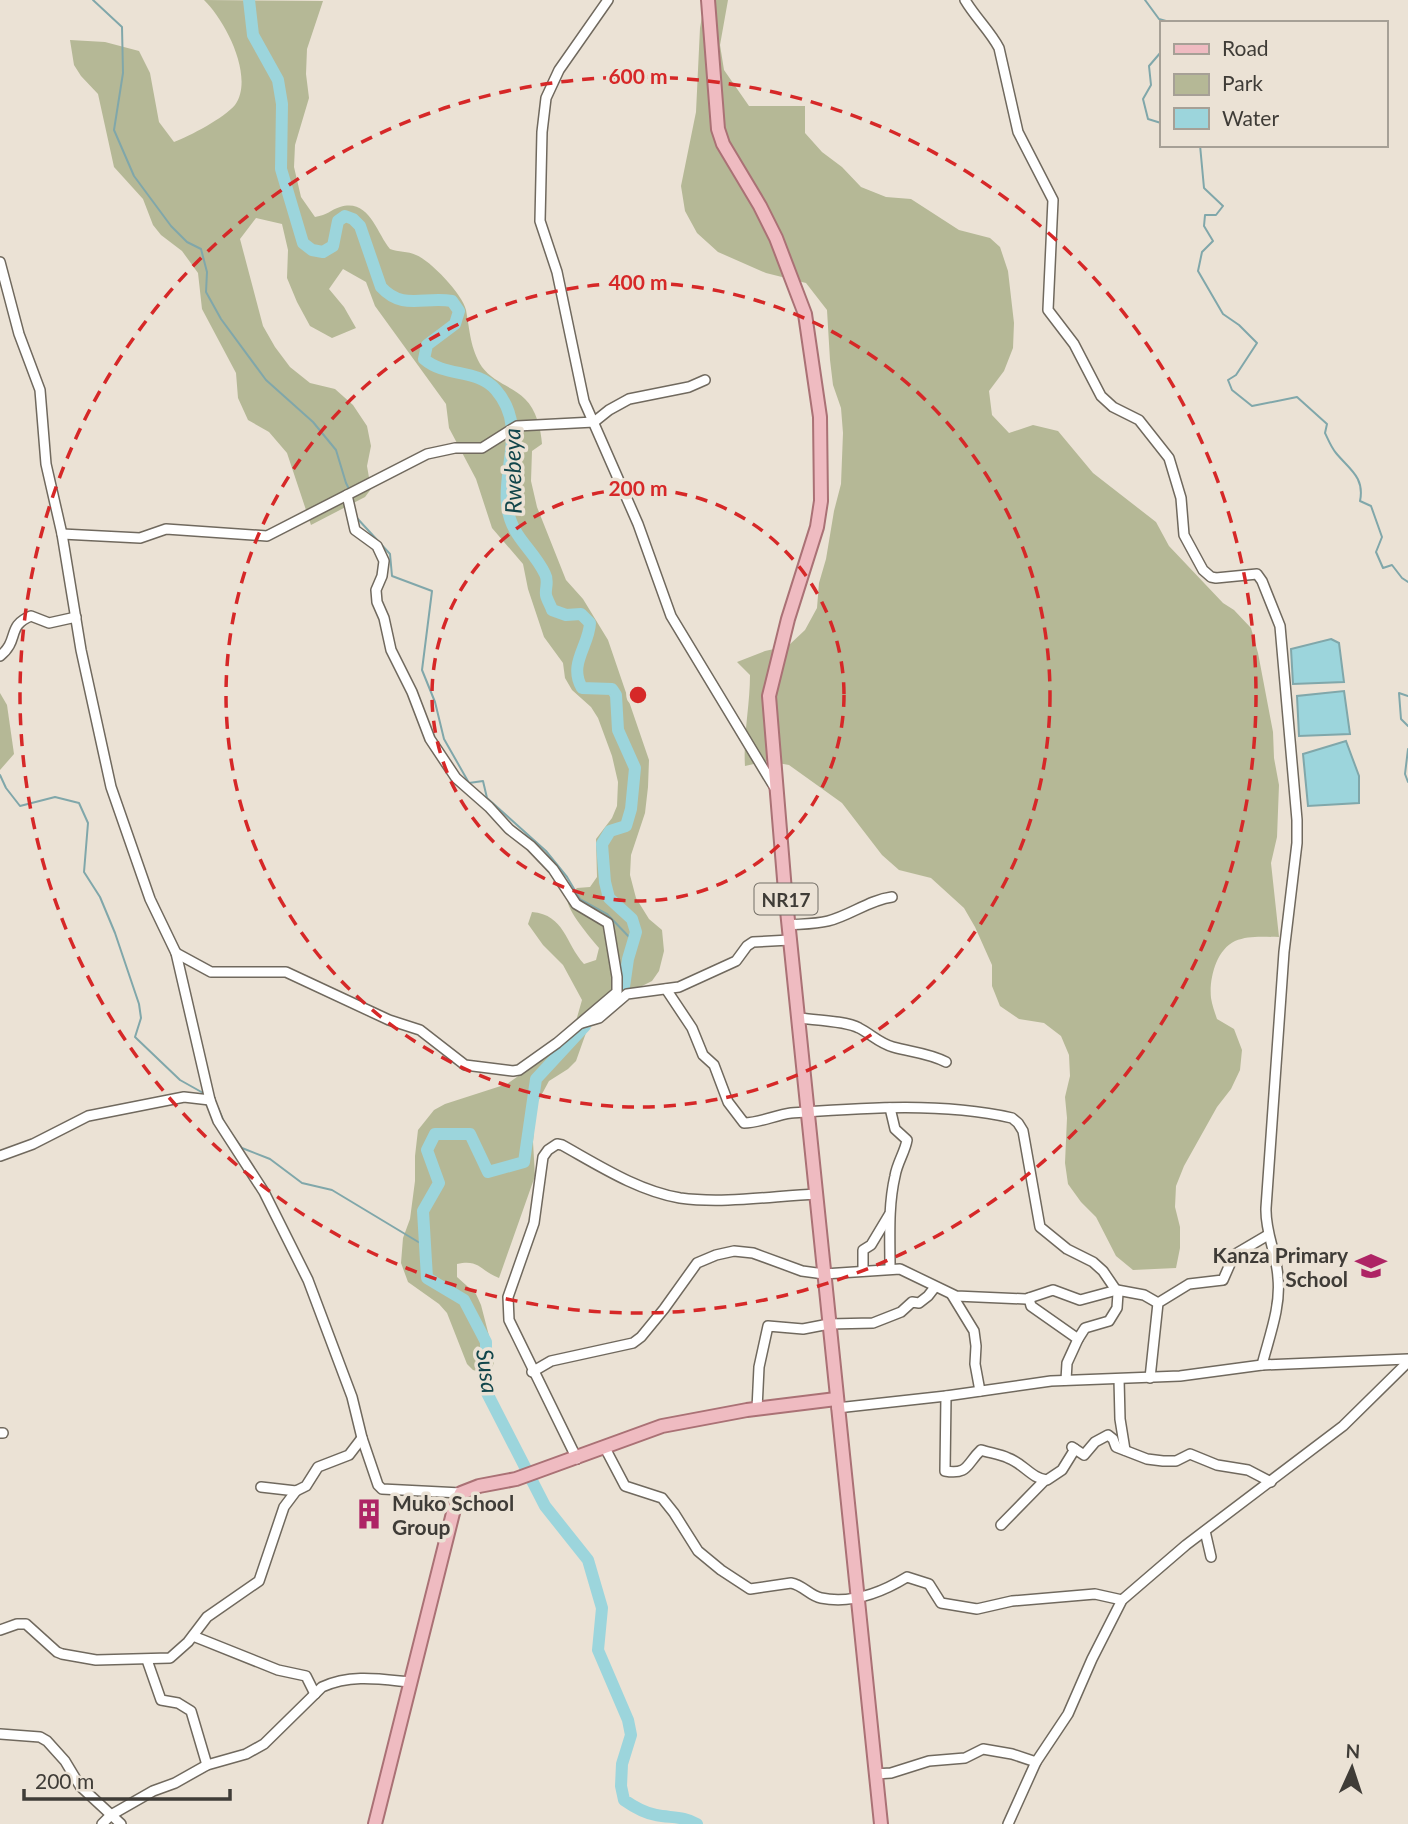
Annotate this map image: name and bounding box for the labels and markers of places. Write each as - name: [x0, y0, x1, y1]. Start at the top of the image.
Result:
- centre of rings: [626, 683, 650, 707]
- place label: Kanza Primary School: [1213, 1242, 1349, 1291]
- school or university icon: Kanza Primary School: [1354, 1249, 1388, 1283]
- place label: Muko School Group: [392, 1490, 514, 1539]
- building icon: Muko School Group: [352, 1497, 386, 1531]

